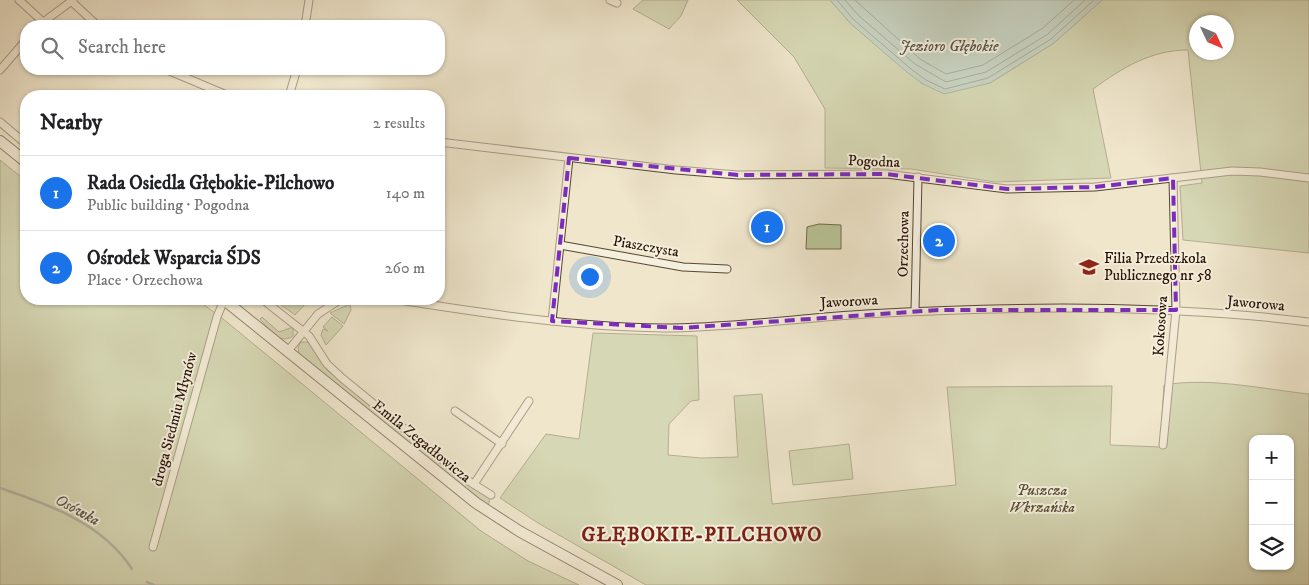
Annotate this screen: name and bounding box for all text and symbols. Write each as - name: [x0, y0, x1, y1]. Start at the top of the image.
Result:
- north arrow: [1189, 15, 1234, 60]
- search box: [20, 20, 445, 75]
- icon: search: [38, 34, 66, 62]
- text: Search here: [78, 36, 166, 59]
- water label: Jezioro Głębokie: [899, 36, 999, 56]
- text: Nearby: [40, 110, 102, 136]
- text: 2 results: [373, 113, 425, 133]
- street label: Pogodna: [848, 151, 901, 172]
- text: Rada Osiedla Głębokie-Pilchowo: [87, 172, 334, 195]
- text: 1: [53, 183, 59, 203]
- text: 140 m: [386, 183, 425, 203]
- text: Public building · Pogodna: [87, 195, 249, 215]
- pin: 1: [751, 208, 783, 246]
- street label: Orzechowa: [893, 210, 914, 277]
- pin: 2: [923, 222, 955, 260]
- street label: Piaszczysta: [611, 231, 681, 262]
- text: Ośrodek Wsparcia ŚDS: [87, 247, 261, 270]
- place label: Filia Przedszkola Publicznego nr 58: [1104, 249, 1212, 285]
- school or university icon: Filia Przedszkola Publicznego nr 58: [1078, 256, 1100, 278]
- text: 2: [52, 258, 60, 278]
- text: 260 m: [385, 258, 425, 278]
- your location: [577, 264, 603, 290]
- text: Place · Orzechowa: [87, 270, 203, 290]
- street label: Jaworowa: [818, 290, 879, 313]
- street label: Jaworowa: [1224, 291, 1286, 316]
- street label: Kokosowa: [1149, 295, 1172, 357]
- street label: droga Siedmiu Młynów: [147, 350, 202, 488]
- street label: Emila Zegadłowicza: [369, 396, 475, 487]
- map controls: [1249, 435, 1294, 570]
- button: +: [1249, 435, 1294, 480]
- button: −: [1249, 480, 1294, 525]
- park label: Puszcza Wkrzańska: [1009, 481, 1075, 517]
- water label: Osówka: [52, 490, 103, 530]
- district label: GŁĘBOKIE-PILCHOWO: [581, 523, 823, 548]
- button: layers: [1249, 525, 1294, 570]

